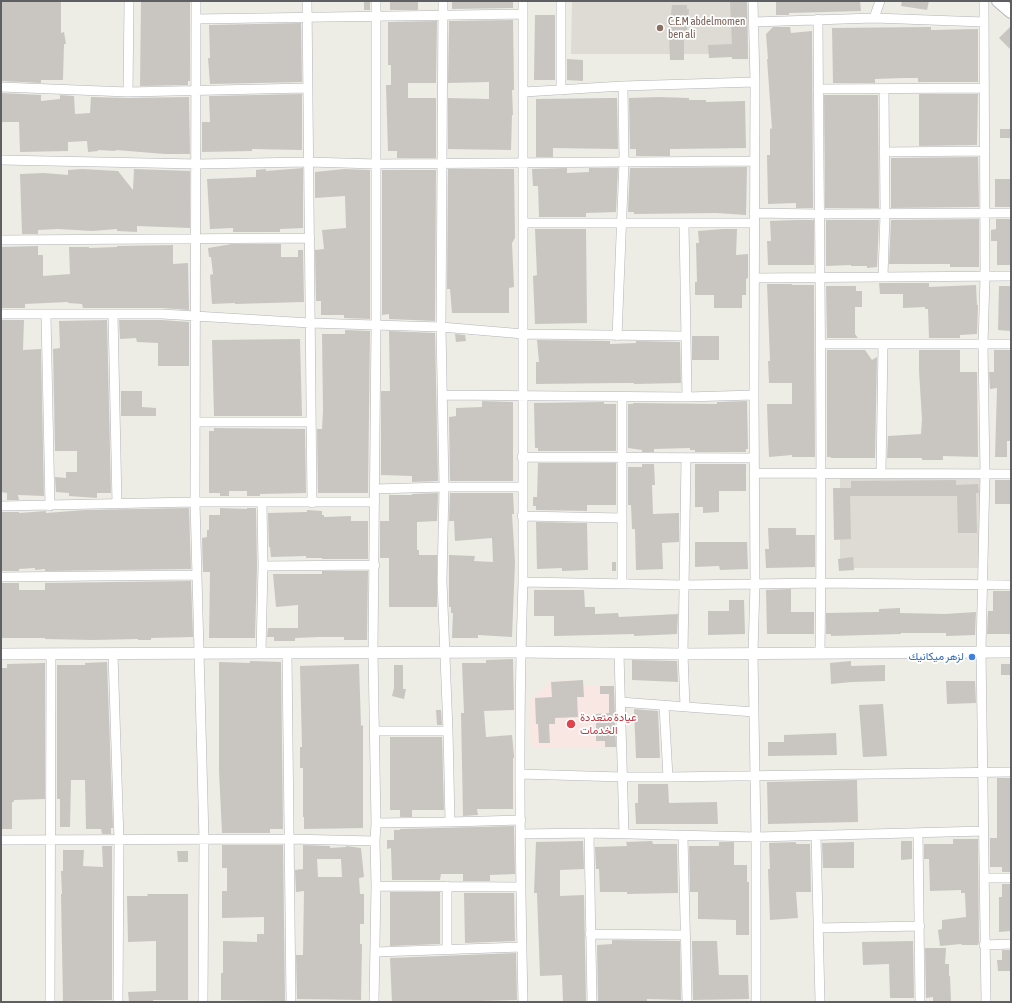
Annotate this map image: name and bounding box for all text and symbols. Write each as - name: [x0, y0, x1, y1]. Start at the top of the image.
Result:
- place label: C.E.M abdelmomen ben ali: [668, 15, 745, 41]
- marker: C.E.M abdelmomen ben ali: [655, 23, 665, 33]
- place label: لزهر ميكانيك: [909, 650, 964, 664]
- marker: لزهر ميكانيك: [967, 652, 977, 662]
- place label: عيادة متعددة الخدمات: [580, 711, 637, 737]
- marker: عيادة متعددة الخدمات: [565, 718, 577, 730]

